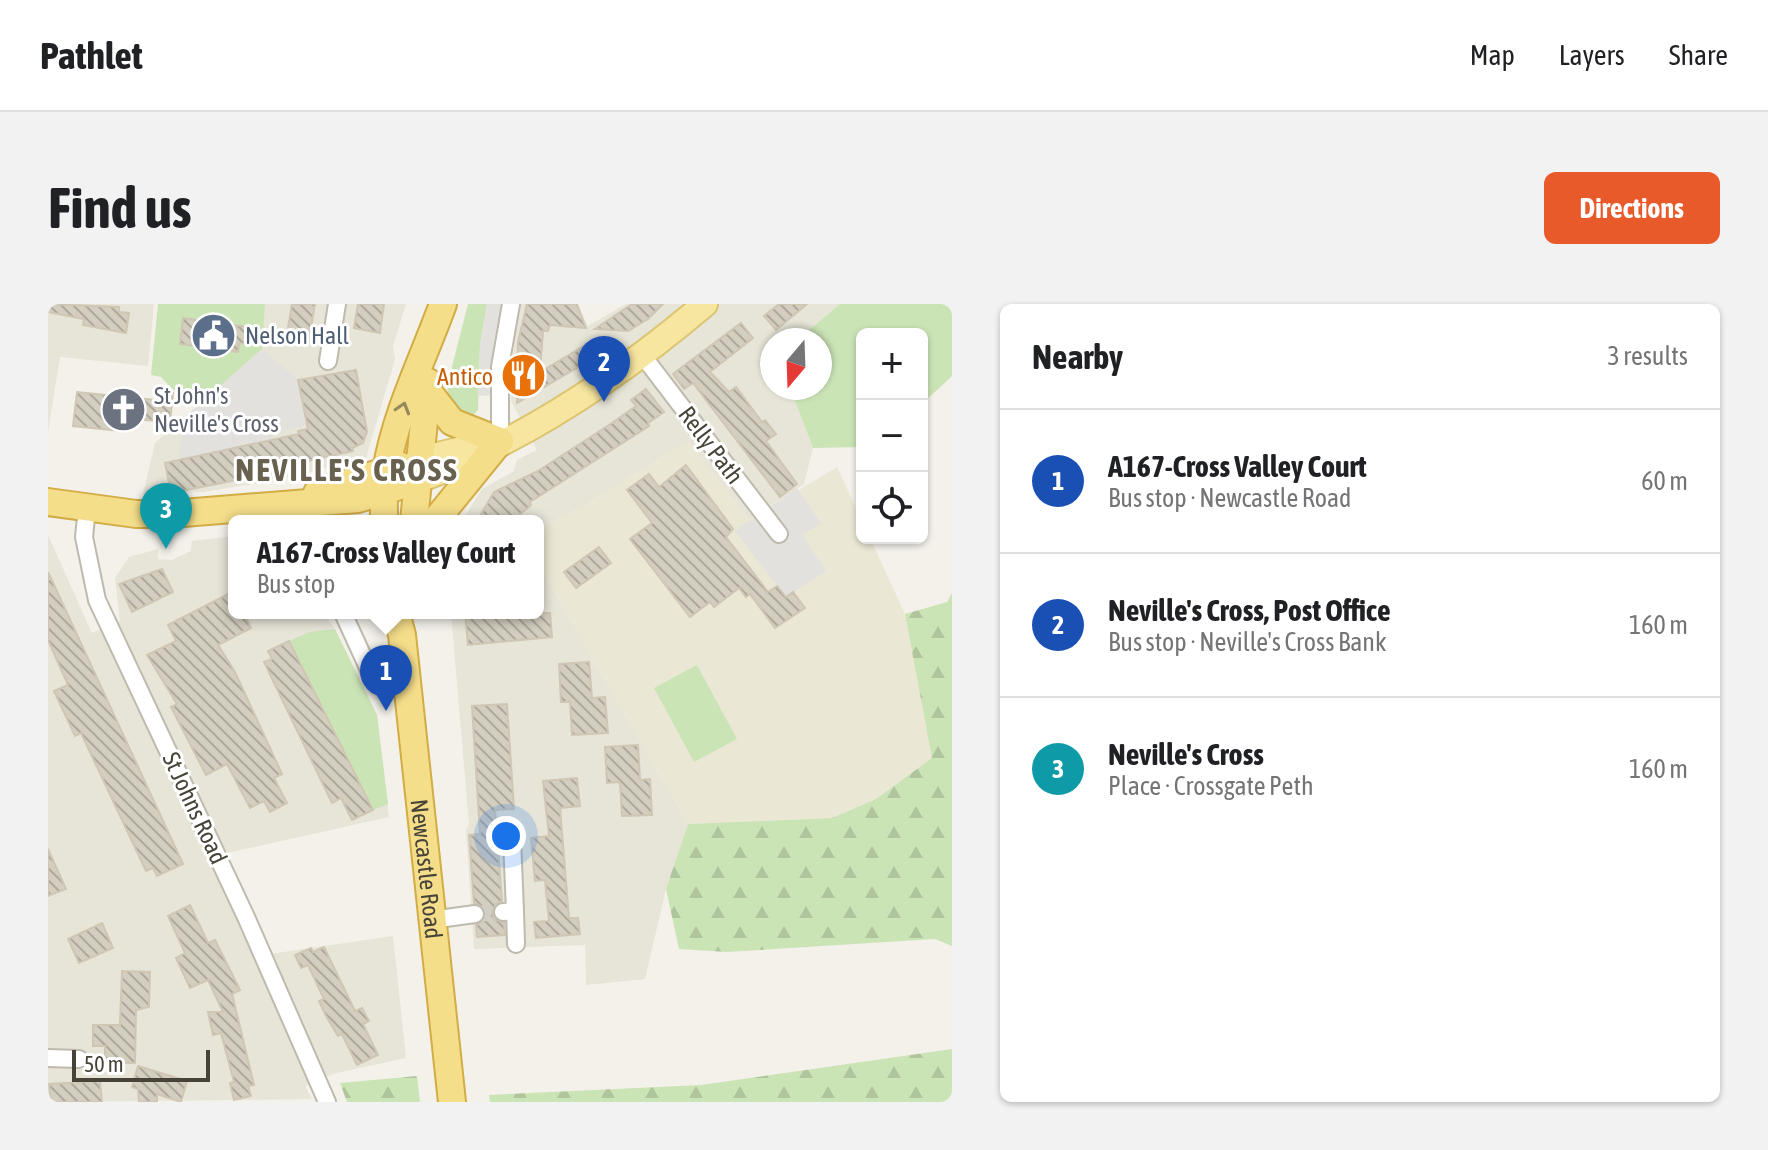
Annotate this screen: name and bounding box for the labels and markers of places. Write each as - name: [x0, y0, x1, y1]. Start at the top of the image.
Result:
- public building icon: Nelson Hall: [190, 311, 238, 359]
- place label: Nelson Hall: [245, 322, 350, 349]
- pin: 2: [578, 336, 630, 402]
- restaurant icon: Antico: [500, 352, 548, 400]
- place label: Antico: [437, 363, 493, 390]
- place label: St John's Neville's Cross: [154, 382, 279, 437]
- church icon: St John's Neville's Cross: [99, 385, 147, 433]
- pin: 3: [140, 483, 192, 549]
- pin: 1: [360, 645, 412, 711]

